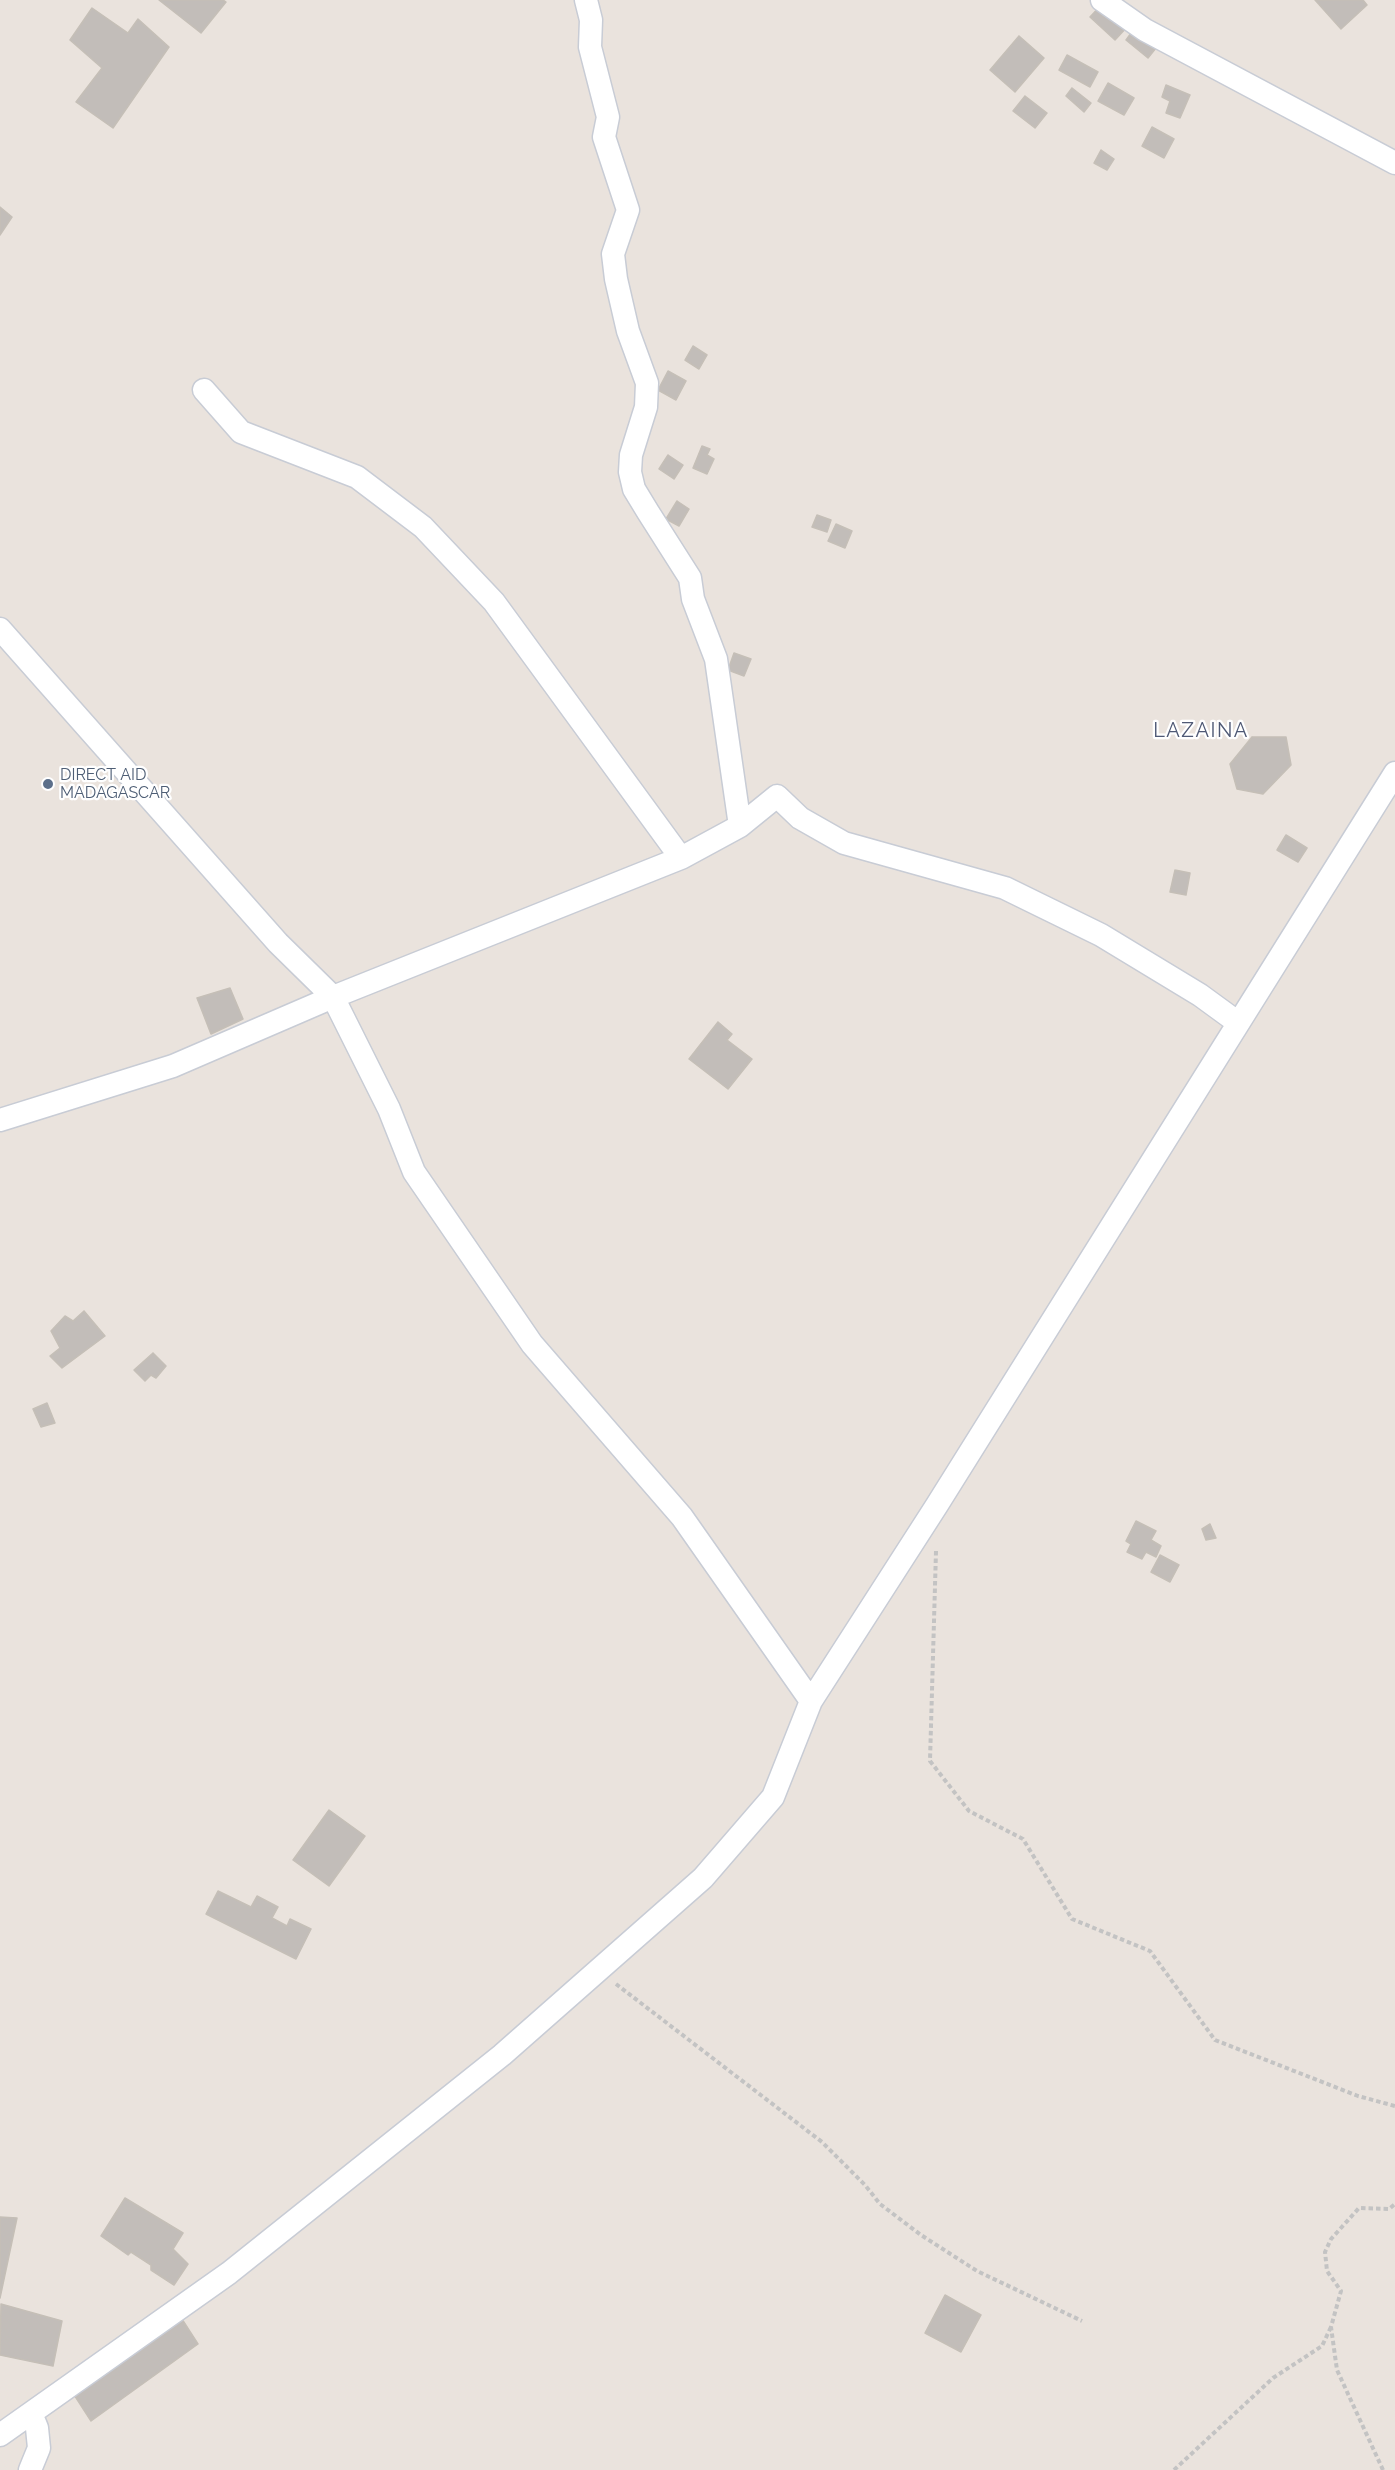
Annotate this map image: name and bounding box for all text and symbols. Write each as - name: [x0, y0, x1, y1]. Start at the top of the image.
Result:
- district label: LAZAINA: [1153, 719, 1249, 743]
- place label: DIRECT AID MADAGASCAR: [60, 765, 170, 803]
- marker: DIRECT AID MADAGASCAR: [41, 777, 55, 791]

